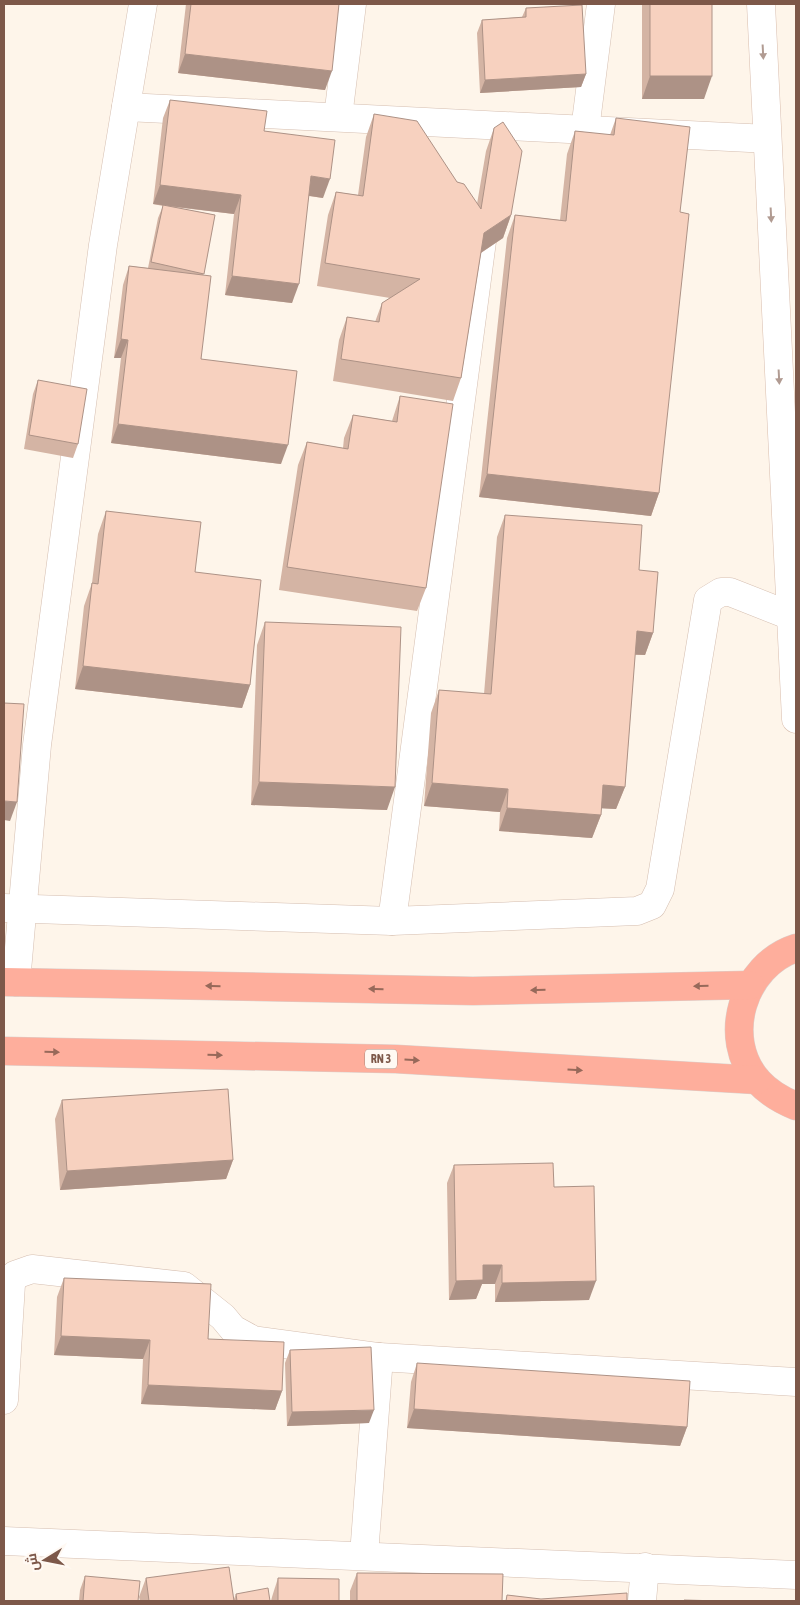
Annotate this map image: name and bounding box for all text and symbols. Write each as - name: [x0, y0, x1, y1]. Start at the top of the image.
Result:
- one-way arrow: [760, 45, 768, 61]
- one-way arrow: [768, 207, 776, 223]
- one-way arrow: [776, 369, 784, 385]
- one-way arrow: [205, 982, 221, 990]
- one-way arrow: [693, 982, 709, 990]
- one-way arrow: [368, 985, 384, 993]
- one-way arrow: [530, 986, 546, 994]
- one-way arrow: [45, 1048, 61, 1056]
- road number: RN 3: [365, 1050, 397, 1068]
- one-way arrow: [207, 1052, 223, 1060]
- one-way arrow: [405, 1057, 421, 1065]
- one-way arrow: [567, 1066, 583, 1074]
- north arrow: [20, 1535, 70, 1585]
- text: ش: [23, 1552, 43, 1572]

